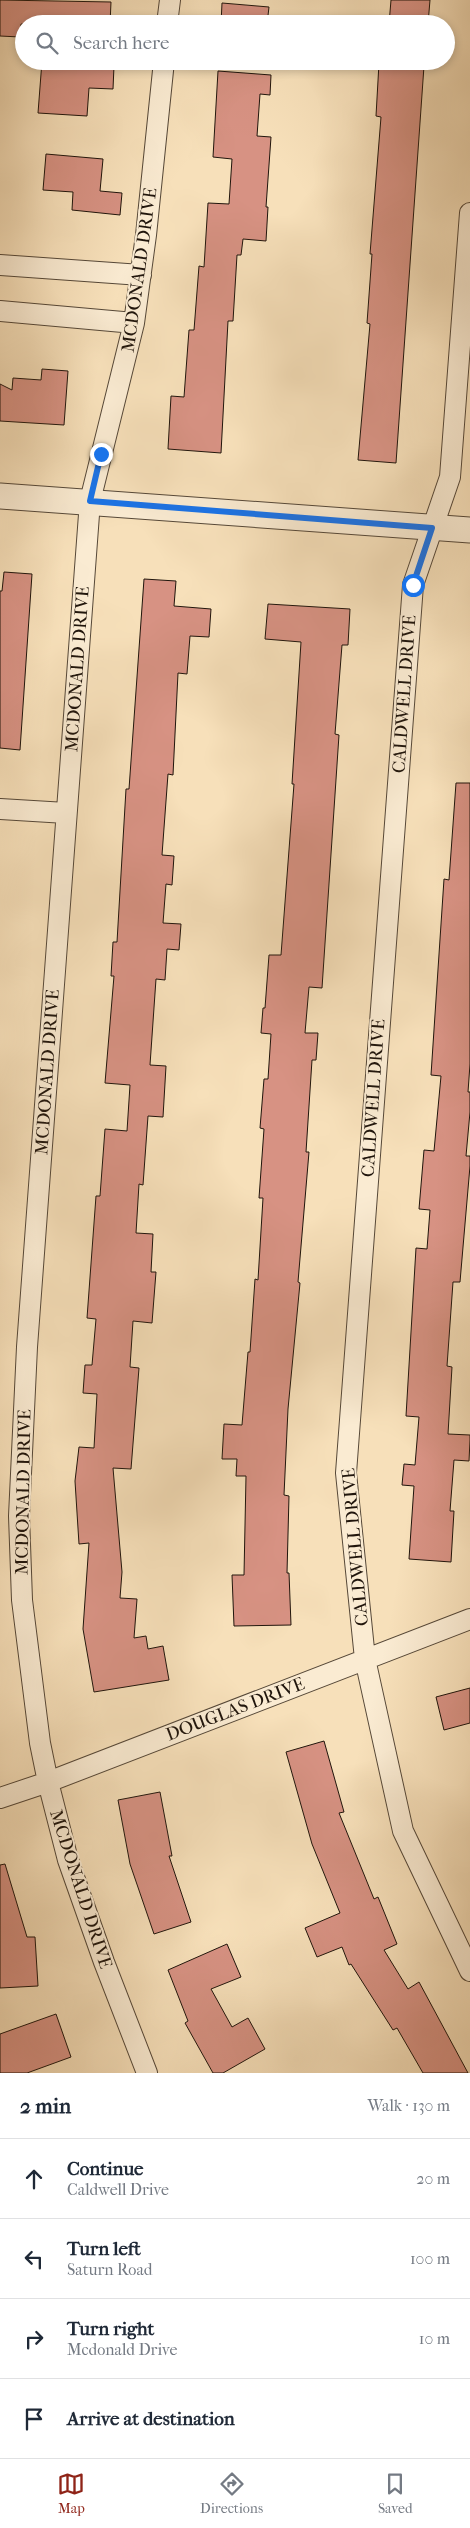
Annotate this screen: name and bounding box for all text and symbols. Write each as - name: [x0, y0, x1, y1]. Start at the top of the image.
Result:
- search box: [15, 15, 455, 70]
- icon: search: [33, 29, 61, 57]
- text: Search here: [73, 32, 169, 54]
- street label: MCDONALD DRIVE: [118, 186, 161, 354]
- route end: [90, 443, 113, 466]
- route start: [402, 574, 425, 597]
- street label: MCDONALD DRIVE: [61, 586, 94, 753]
- street label: CALDWELL DRIVE: [388, 614, 420, 774]
- street label: MCDONALD DRIVE: [31, 989, 64, 1156]
- street label: CALDWELL DRIVE: [357, 1018, 389, 1178]
- street label: MCDONALD DRIVE: [12, 1409, 35, 1575]
- street label: CALDWELL DRIVE: [338, 1467, 373, 1627]
- street label: DOUGLAS DRIVE: [163, 1673, 307, 1746]
- street label: MCDONALD DRIVE: [45, 1807, 116, 1971]
- text: 2 min: [20, 2094, 71, 2118]
- text: Walk · 130 m: [367, 2096, 450, 2115]
- text: Continue: [67, 2158, 143, 2180]
- icon: ahead: [20, 2165, 48, 2193]
- text: 20 m: [416, 2169, 450, 2188]
- text: Caldwell Drive: [67, 2180, 169, 2199]
- text: Turn left: [67, 2238, 141, 2260]
- icon: left: [20, 2245, 48, 2273]
- text: 100 m: [410, 2249, 450, 2268]
- text: Saturn Road: [67, 2260, 153, 2279]
- text: Turn right: [67, 2318, 154, 2340]
- icon: right: [20, 2325, 48, 2353]
- text: 10 m: [419, 2329, 450, 2348]
- text: Mcdonald Drive: [67, 2340, 177, 2359]
- icon: arrive: [20, 2405, 48, 2433]
- text: Arrive at destination: [67, 2408, 235, 2430]
- tab: Map: [57, 2470, 85, 2517]
- tab: Directions: [200, 2470, 263, 2517]
- tab: Saved: [378, 2470, 413, 2517]

